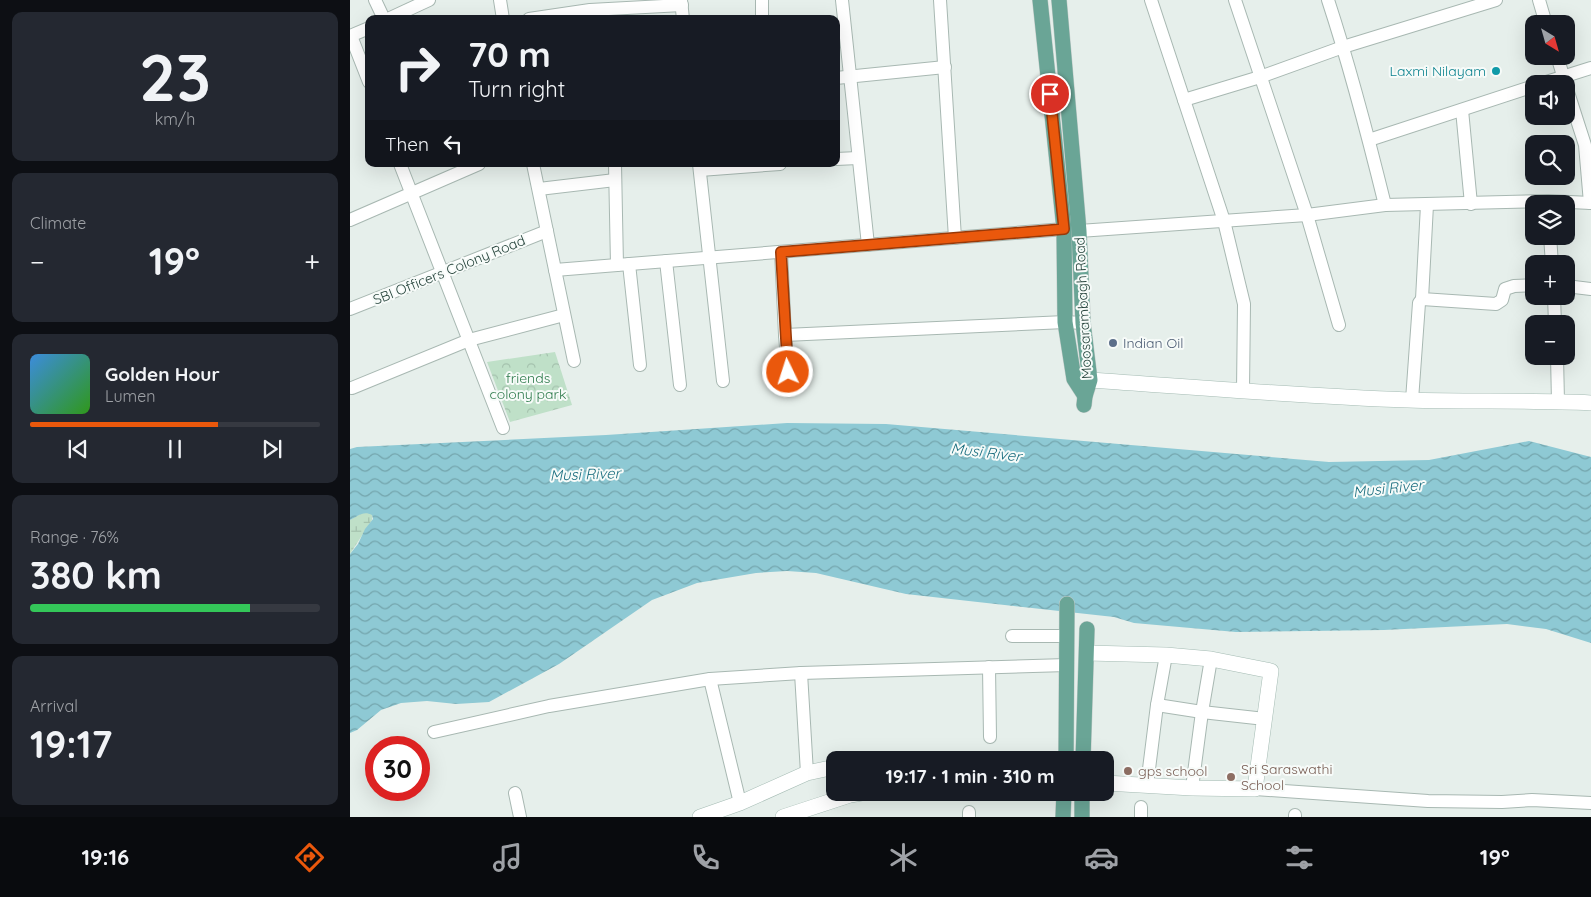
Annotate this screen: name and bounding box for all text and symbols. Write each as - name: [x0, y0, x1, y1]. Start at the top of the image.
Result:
- north arrow: [1525, 15, 1575, 65]
- map controls: [1525, 15, 1575, 365]
- text: 70 m: [468, 32, 551, 76]
- icon: right: [385, 35, 450, 100]
- text: 23: [139, 36, 211, 117]
- place label: Laxmi Nilayam: [1390, 62, 1486, 80]
- marker: Laxmi Nilayam: [1490, 65, 1502, 77]
- pin: [1029, 73, 1071, 115]
- text: Turn right: [468, 75, 565, 103]
- button: sound: [1525, 75, 1575, 125]
- icon: arrive: [1036, 80, 1064, 108]
- text: km/h: [155, 109, 195, 129]
- icon: left: [439, 130, 467, 158]
- text: Then: [385, 132, 429, 156]
- button: search: [1525, 135, 1575, 185]
- button: layers: [1525, 195, 1575, 245]
- text: Climate: [30, 213, 86, 233]
- street label: SBI Officers Colony Road: [370, 231, 528, 309]
- street label: Moosarambagh Road: [1070, 236, 1096, 380]
- text: 19°: [149, 237, 200, 285]
- text: −: [30, 244, 45, 279]
- text: +: [304, 244, 320, 279]
- button: +: [1525, 255, 1575, 305]
- button: −: [1525, 315, 1575, 365]
- place label: Indian Oil: [1123, 334, 1183, 352]
- marker: Indian Oil: [1107, 337, 1119, 349]
- position arrow: [761, 345, 813, 397]
- text: Golden Hour: [105, 362, 220, 386]
- park label: friends colony park: [490, 369, 566, 403]
- text: Lumen: [105, 386, 156, 406]
- icon: previous: [64, 435, 92, 463]
- icon: pause: [161, 435, 189, 463]
- icon: next: [258, 435, 286, 463]
- water label: Musi River: [950, 438, 1024, 466]
- water label: Musi River: [549, 463, 623, 485]
- water label: Musi River: [1352, 475, 1426, 501]
- text: Range · 76%: [30, 527, 119, 547]
- text: 380 km: [30, 551, 162, 599]
- text: Arrival: [30, 696, 78, 716]
- text: 19:17: [30, 720, 112, 768]
- speed limit sign: 30: [365, 736, 430, 801]
- place label: Sri Saraswathi School: [1241, 760, 1332, 794]
- place label: gps school: [1138, 762, 1208, 780]
- text: 19:17 · 1 min · 310 m: [885, 764, 1055, 788]
- marker: gps school: [1122, 765, 1134, 777]
- marker: Sri Saraswathi School: [1225, 771, 1237, 783]
- icon: directions: [292, 840, 327, 875]
- icon: music: [490, 840, 525, 875]
- icon: phone: [688, 840, 723, 875]
- icon: climate: [886, 840, 921, 875]
- icon: car: [1084, 840, 1119, 875]
- icon: filters: [1282, 840, 1317, 875]
- text: 19:16: [81, 843, 129, 871]
- text: 19°: [1480, 843, 1510, 871]

